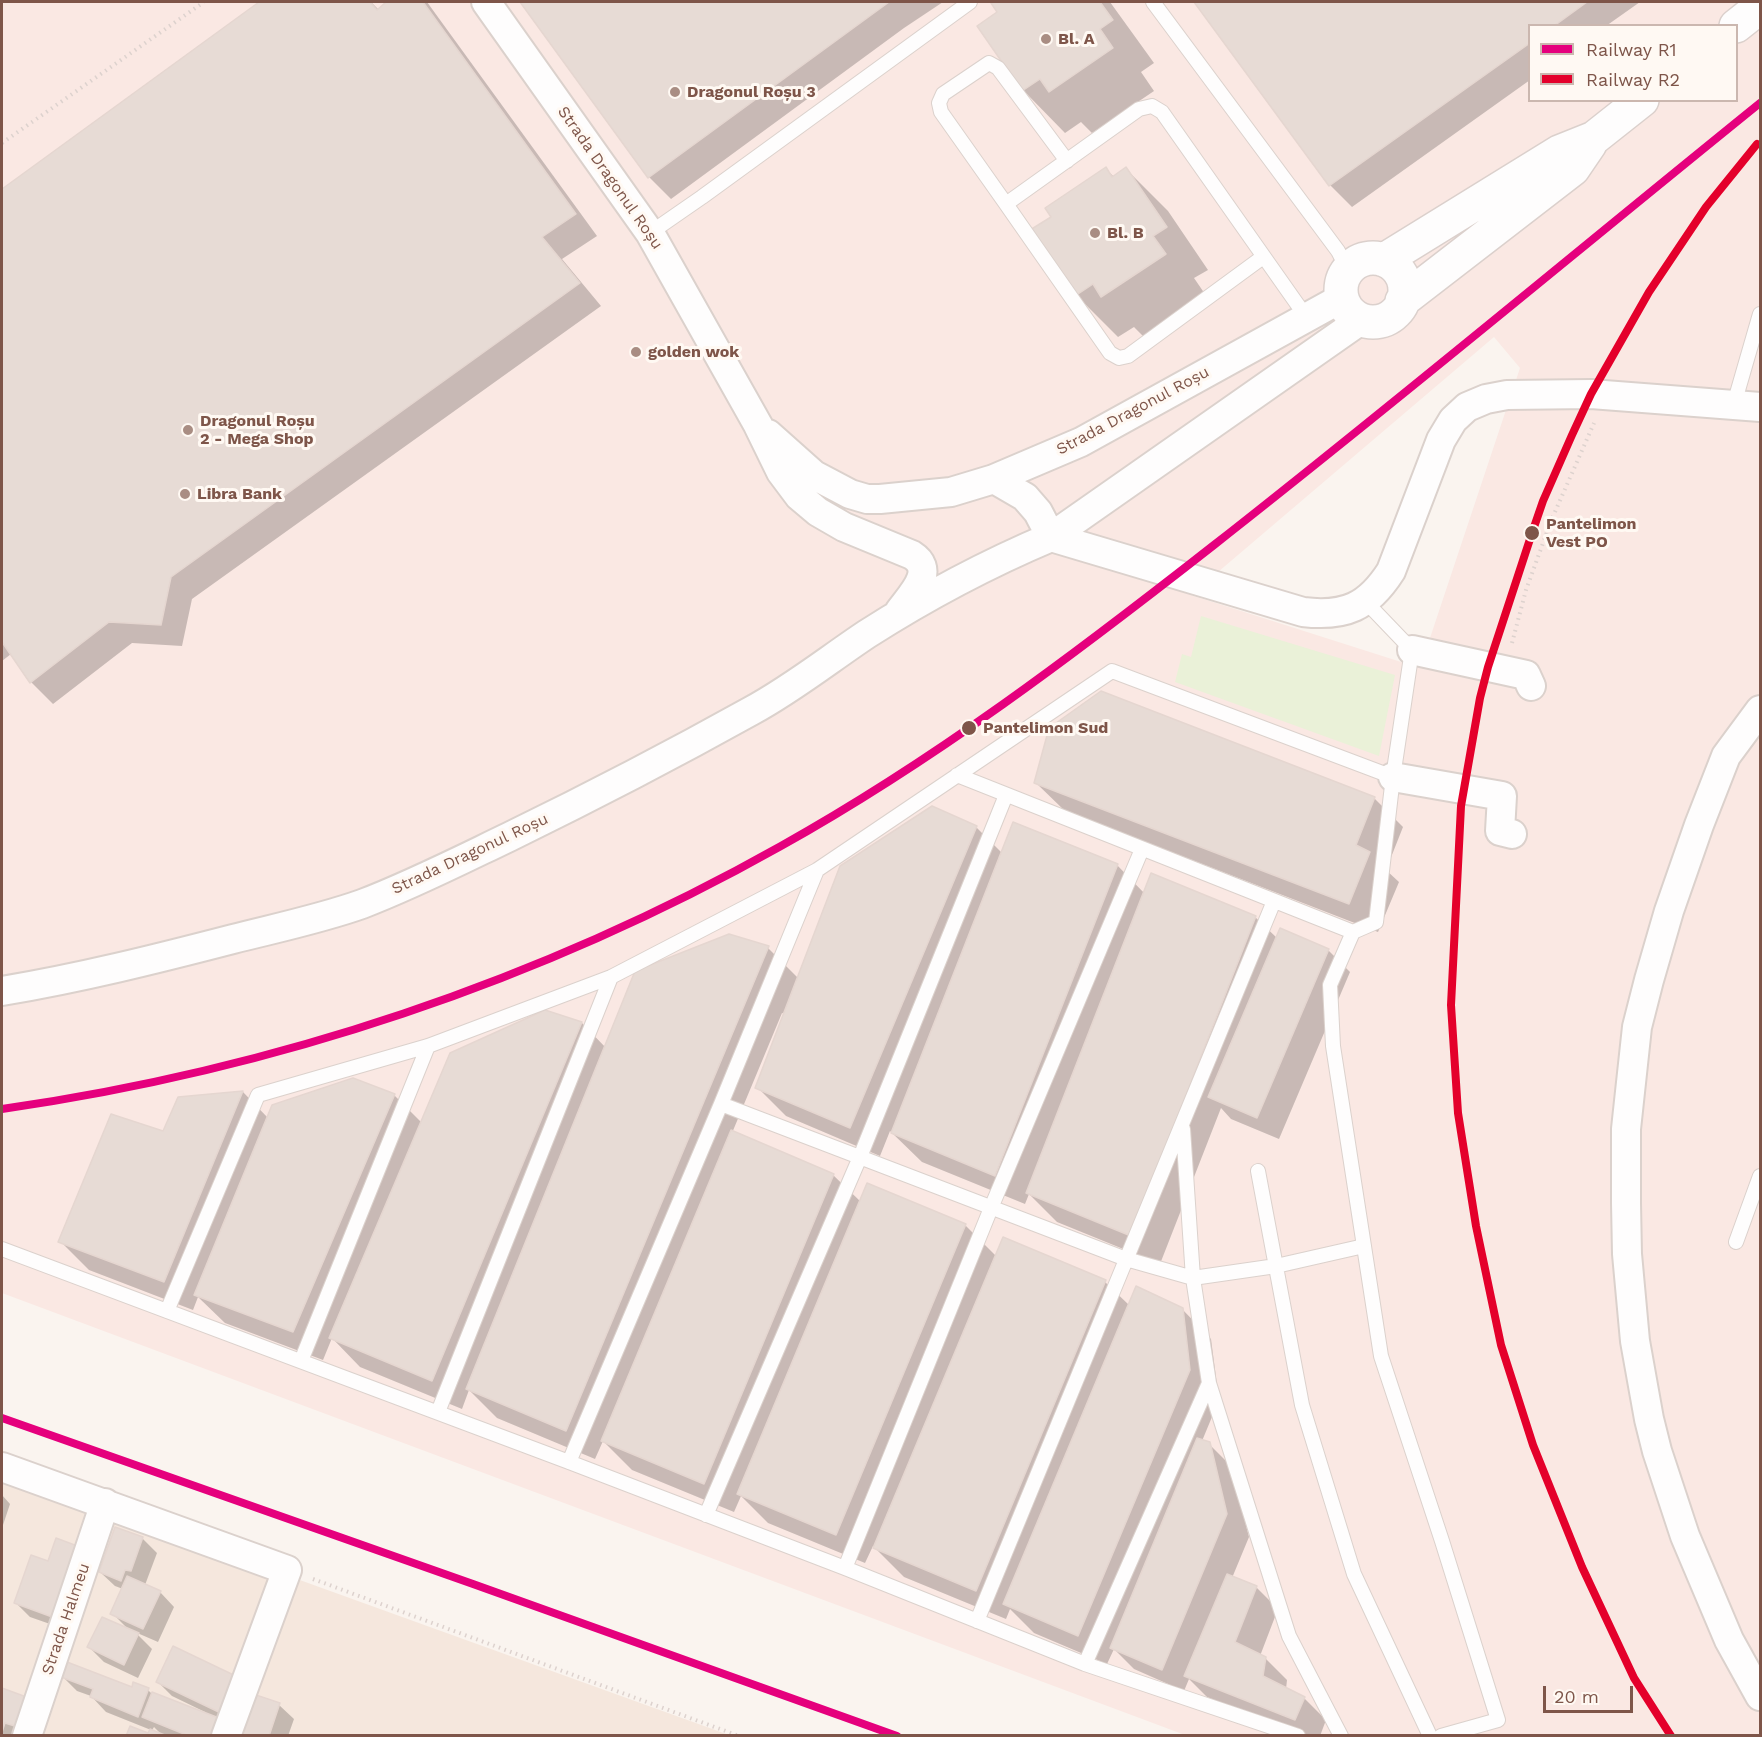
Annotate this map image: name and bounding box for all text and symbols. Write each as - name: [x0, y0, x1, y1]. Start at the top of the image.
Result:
- legend: [1528, 24, 1738, 102]
- place label: Bl. A: [1058, 29, 1095, 49]
- marker: Bl. A: [1039, 32, 1053, 46]
- text: Railway R1: [1586, 39, 1677, 60]
- text: Railway R2: [1586, 69, 1680, 90]
- place label: Dragonul Roșu 3: [687, 82, 816, 102]
- marker: Dragonul Roșu 3: [668, 85, 682, 99]
- street label: Strada Dragonul Roșu: [553, 103, 667, 253]
- place label: Bl. B: [1107, 223, 1144, 243]
- marker: Bl. B: [1088, 226, 1102, 240]
- place label: golden wok: [648, 342, 739, 362]
- marker: golden wok: [629, 345, 643, 359]
- street label: Strada Dragonul Roșu: [1053, 363, 1213, 459]
- place label: Dragonul Roșu 2 - Mega Shop: [200, 411, 315, 449]
- marker: Dragonul Roșu 2 - Mega Shop: [181, 423, 195, 437]
- place label: Libra Bank: [197, 484, 282, 504]
- marker: Libra Bank: [178, 487, 192, 501]
- place label: Pantelimon Vest PO: [1546, 514, 1637, 552]
- marker: Pantelimon Vest PO: [1523, 524, 1541, 542]
- place label: Pantelimon Sud: [983, 718, 1108, 738]
- marker: Pantelimon Sud: [960, 719, 978, 737]
- street label: Strada Dragonul Roșu: [389, 809, 551, 899]
- street label: Strada Halmeu: [38, 1561, 94, 1677]
- scale bar: [1546, 1674, 1636, 1712]
- text: 20 m: [1554, 1686, 1599, 1707]

